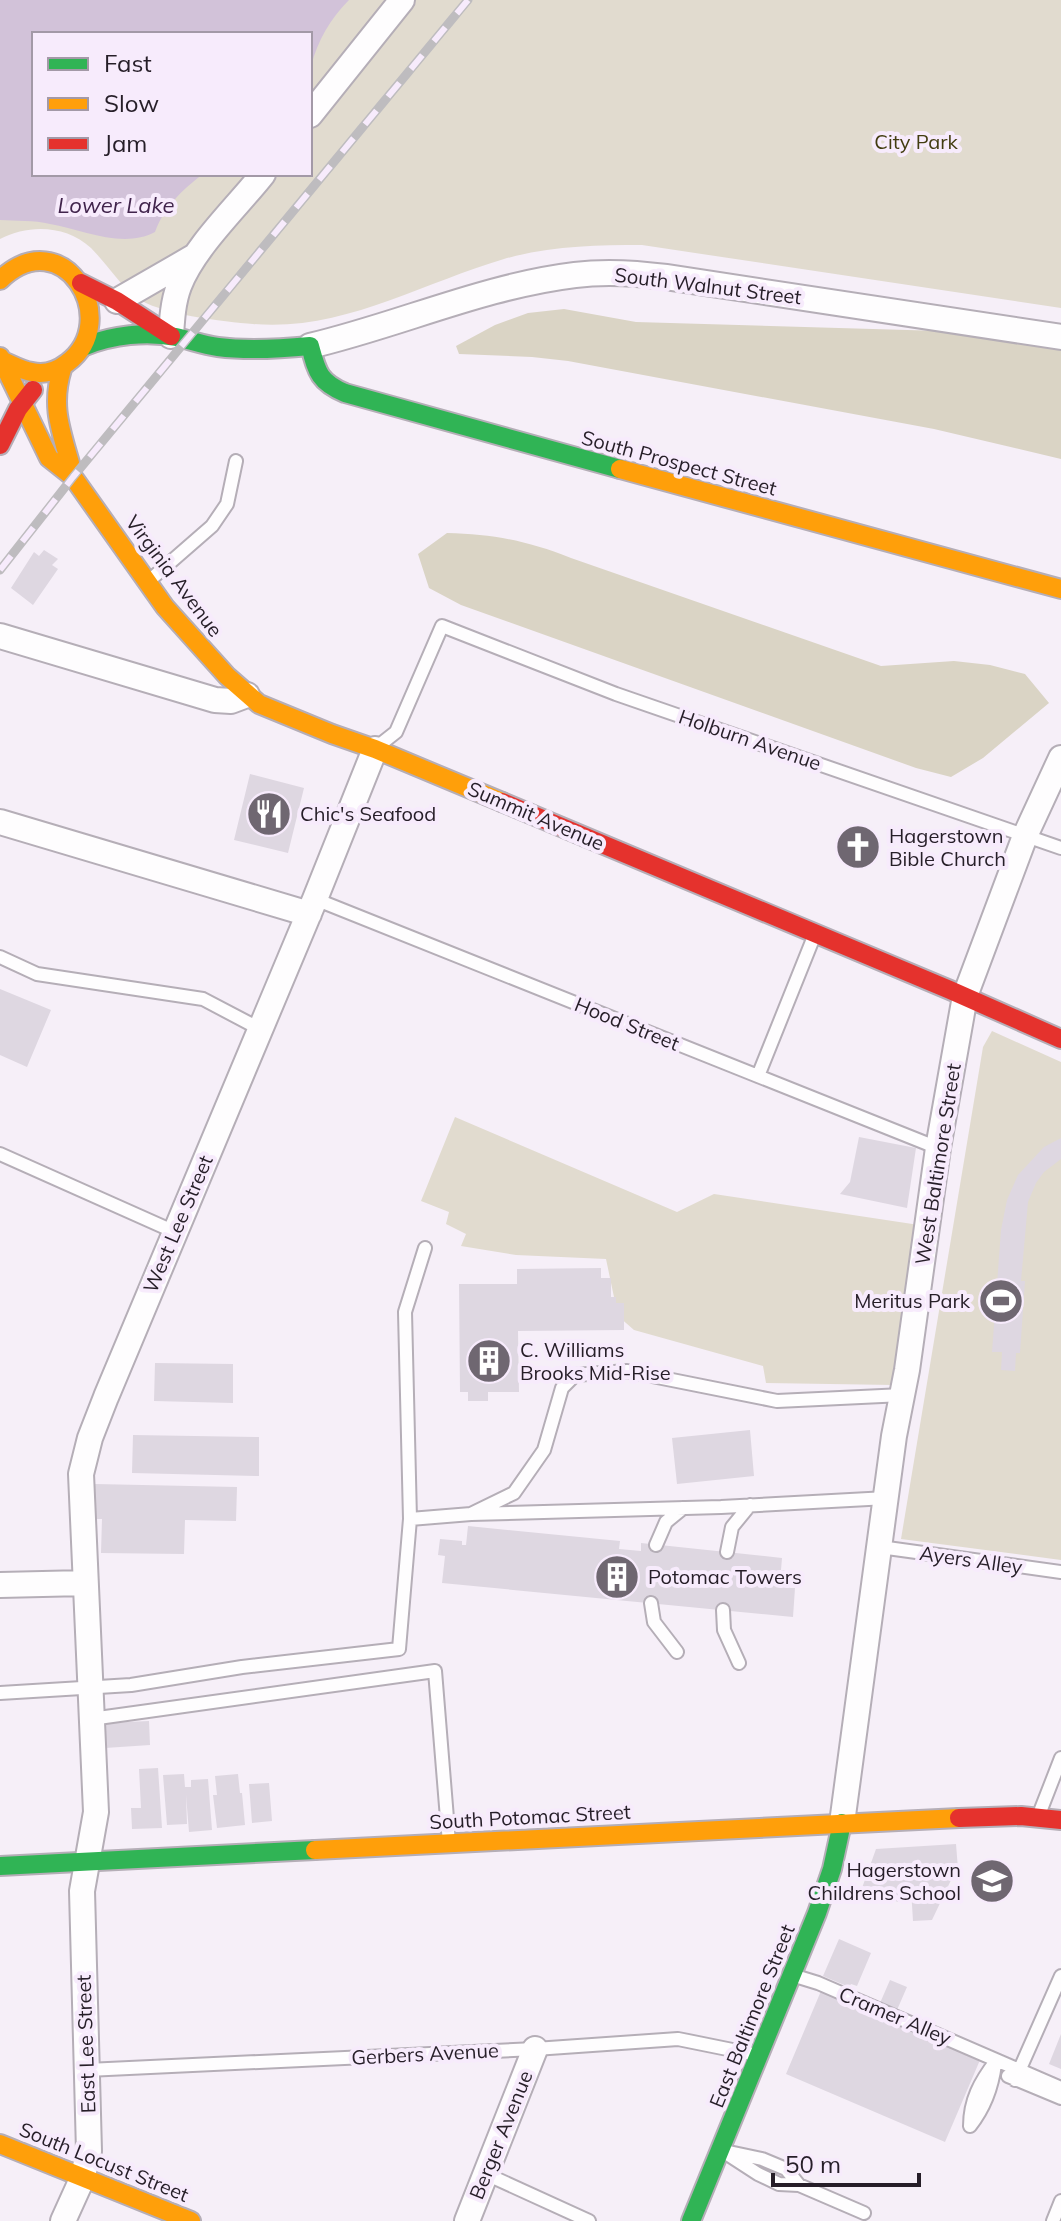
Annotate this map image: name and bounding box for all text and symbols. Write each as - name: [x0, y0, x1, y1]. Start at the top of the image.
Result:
- legend: [32, 32, 312, 176]
- text: Fast: [104, 48, 152, 78]
- text: Slow: [104, 88, 159, 118]
- text: Jam: [104, 128, 147, 158]
- park label: City Park: [874, 129, 958, 154]
- water label: Lower Lake: [57, 191, 175, 219]
- street label: South Walnut Street: [613, 262, 803, 309]
- street label: South Prospect Street: [579, 424, 779, 501]
- street label: Virginia Avenue: [120, 510, 228, 642]
- street label: Holburn Avenue: [676, 703, 825, 776]
- street label: Summit Avenue: [464, 776, 608, 856]
- restaurant icon: Chic's Seafood: [245, 790, 293, 838]
- place label: Chic's Seafood: [300, 801, 436, 826]
- church icon: Hagerstown Bible Church: [834, 823, 882, 871]
- place label: Hagerstown Bible Church: [889, 823, 1006, 871]
- street label: Hood Street: [571, 991, 683, 1056]
- street label: West Baltimore Street: [909, 1061, 966, 1266]
- street label: West Lee Street: [137, 1151, 218, 1296]
- sports icon: Meritus Park: [977, 1277, 1025, 1325]
- place label: Meritus Park: [854, 1288, 971, 1313]
- building icon: C. Williams Brooks Mid‐Rise: [465, 1337, 513, 1385]
- place label: C. Williams Brooks Mid‐Rise: [520, 1337, 671, 1385]
- street label: Ayers Alley: [918, 1540, 1024, 1579]
- building icon: Potomac Towers: [593, 1553, 641, 1601]
- place label: Potomac Towers: [648, 1564, 802, 1589]
- street label: South Potomac Street: [429, 1799, 631, 1834]
- place label: Hagerstown Childrens School: [808, 1857, 961, 1905]
- school or university icon: Hagerstown Childrens School: [968, 1857, 1016, 1905]
- street label: East Baltimore Street: [703, 1921, 800, 2111]
- street label: East Lee Street: [71, 1974, 100, 2114]
- street label: Cramer Alley: [835, 1981, 955, 2051]
- street label: Gerbers Avenue: [351, 2037, 499, 2070]
- street label: Berger Avenue: [463, 2067, 538, 2203]
- street label: South Locust Street: [16, 2116, 192, 2207]
- scale bar: [773, 2137, 919, 2187]
- text: 50 m: [785, 2149, 841, 2179]

